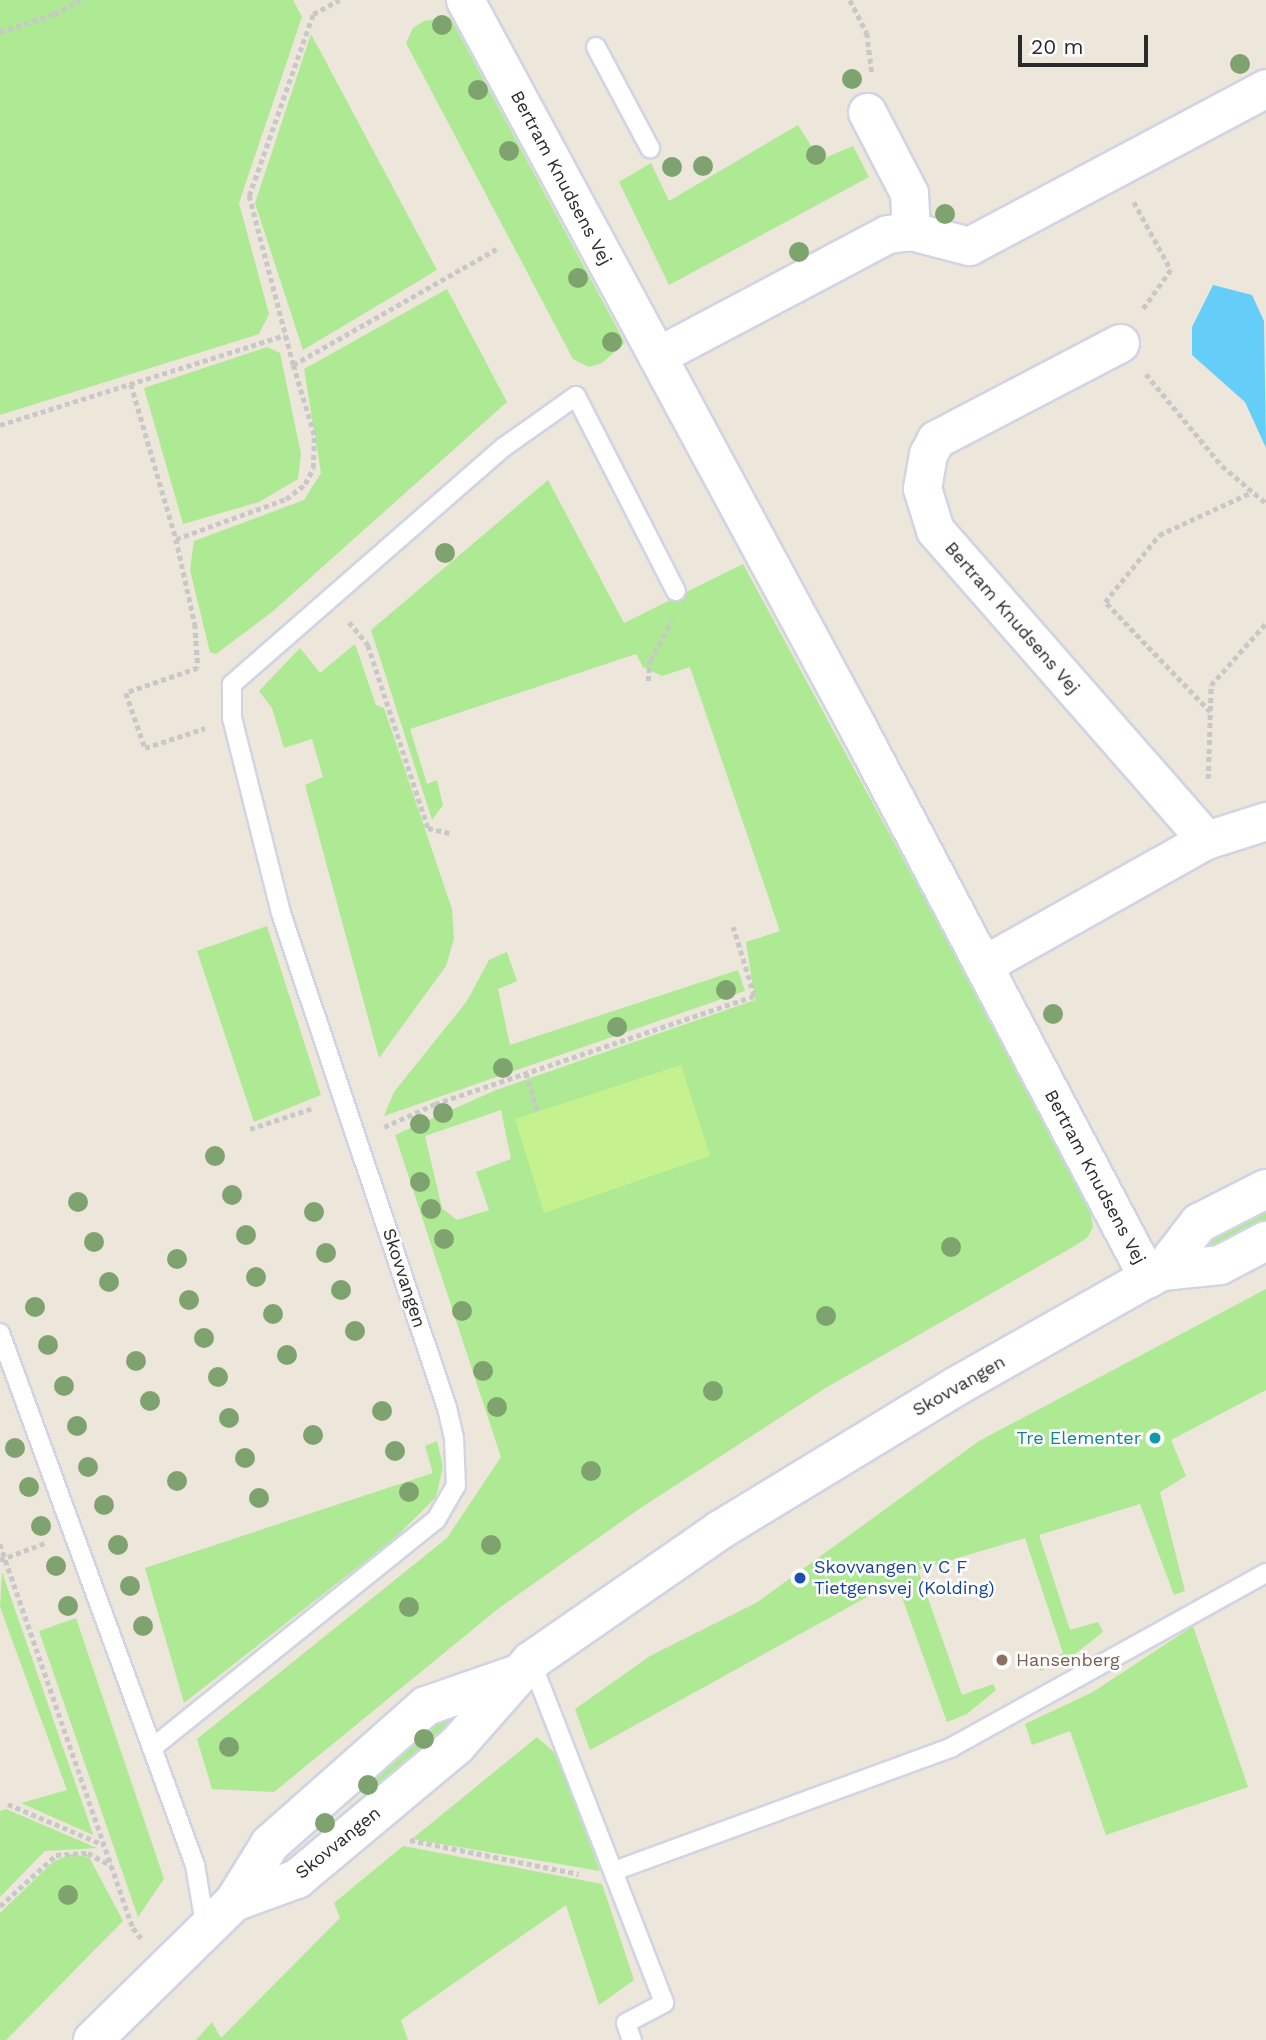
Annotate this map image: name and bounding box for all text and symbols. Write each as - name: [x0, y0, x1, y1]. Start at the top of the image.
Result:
- scale bar: [1021, 21, 1150, 65]
- text: 20 m: [1031, 34, 1083, 59]
- street label: Bertram Knudsens Vej: [506, 87, 616, 269]
- street label: Bertram Knudsens Vej: [940, 537, 1084, 699]
- street label: Bertram Knudsens Vej: [1040, 1086, 1150, 1268]
- street label: Skovvangen: [378, 1226, 430, 1330]
- street label: Skovvangen: [909, 1351, 1009, 1421]
- place label: Tre Elementer: [1017, 1427, 1141, 1449]
- marker: Tre Elementer: [1147, 1430, 1163, 1446]
- place label: Skovvangen v C F Tietgensvej (Kolding): [814, 1557, 995, 1600]
- marker: Skovvangen v C F Tietgensvej (Kolding): [792, 1570, 808, 1586]
- place label: Hansenberg: [1016, 1649, 1120, 1671]
- marker: Hansenberg: [994, 1652, 1010, 1668]
- street label: Skovvangen: [291, 1802, 385, 1884]

